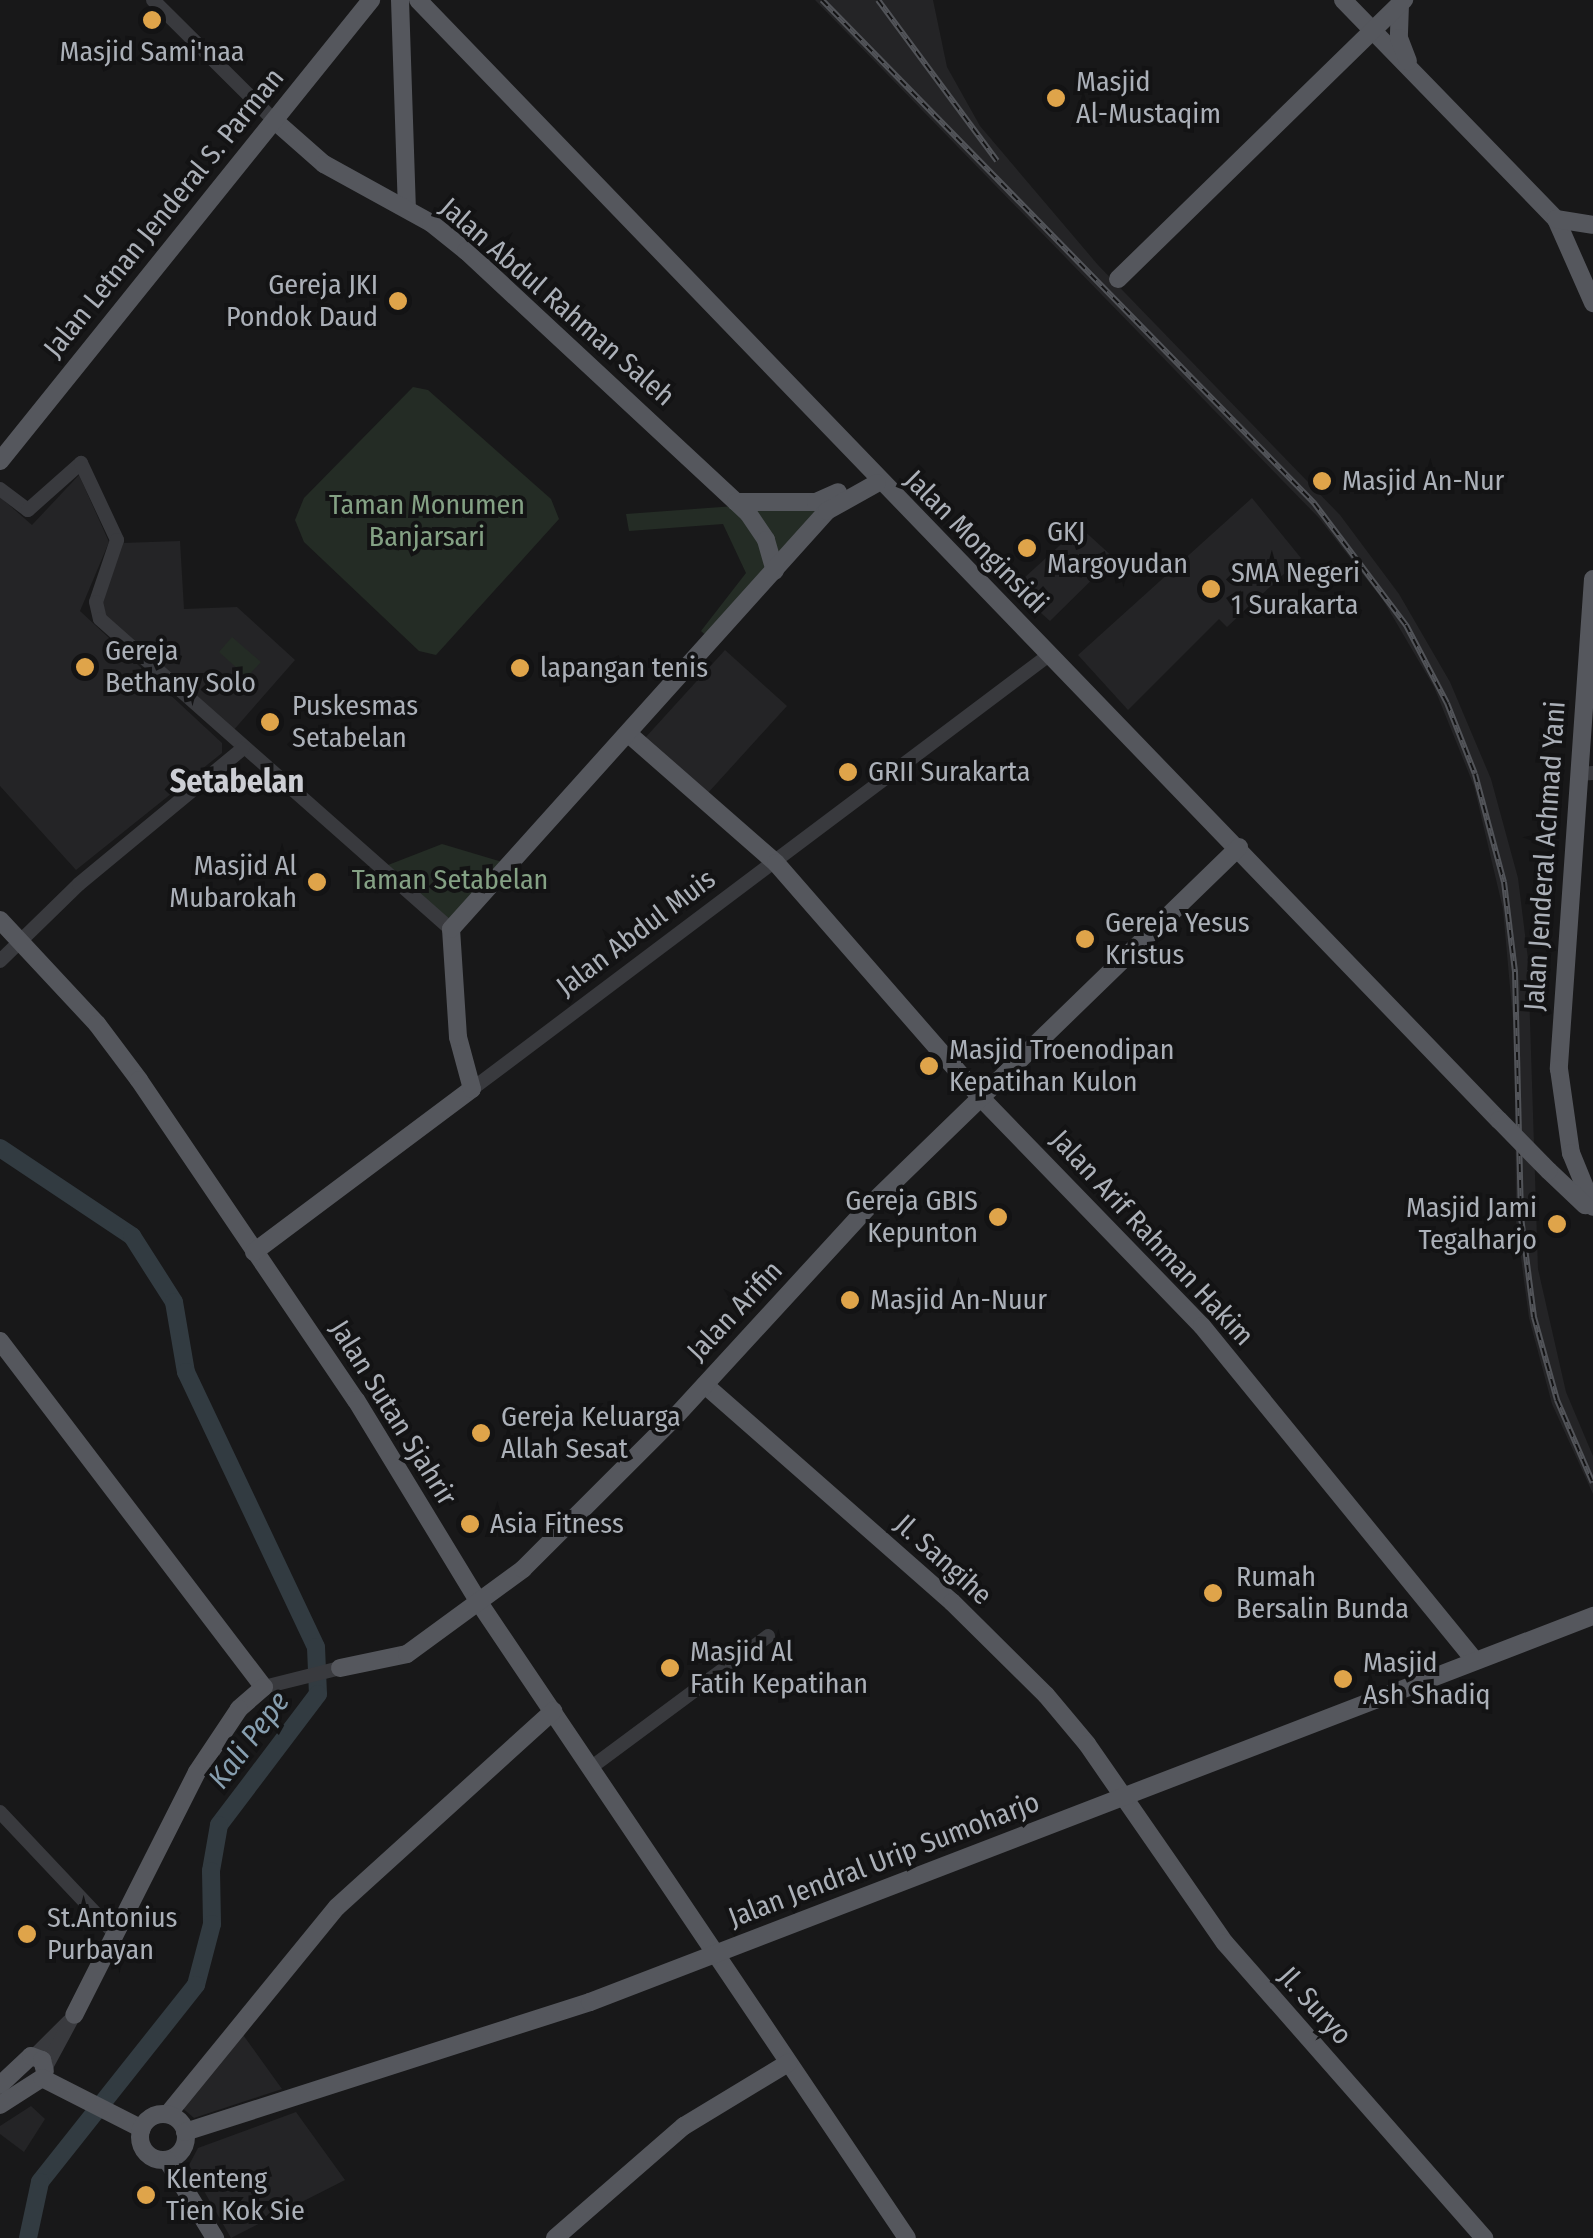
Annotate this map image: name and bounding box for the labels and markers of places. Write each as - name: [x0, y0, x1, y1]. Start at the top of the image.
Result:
- marker: Masjid Sami'naa: [141, 9, 163, 31]
- place label: Masjid Sami'naa: [60, 35, 244, 69]
- place label: Masjid Al-Mustaqim: [1076, 65, 1221, 131]
- marker: Masjid Al-Mustaqim: [1045, 87, 1067, 109]
- place label: Gereja JKI Pondok Daud: [226, 268, 378, 334]
- marker: Gereja JKI Pondok Daud: [387, 290, 409, 312]
- place label: Masjid An-Nur: [1342, 464, 1504, 498]
- marker: Masjid An-Nur: [1311, 470, 1333, 492]
- place label: GKJ Margoyudan: [1047, 515, 1188, 581]
- marker: GKJ Margoyudan: [1016, 537, 1038, 559]
- place label: SMA Negeri 1 Surakarta: [1231, 556, 1360, 622]
- marker: SMA Negeri 1 Surakarta: [1200, 578, 1222, 600]
- place label: Gereja Bethany Solo: [105, 634, 256, 700]
- place label: lapangan tenis: [540, 651, 708, 685]
- marker: Gereja Bethany Solo: [74, 656, 96, 678]
- marker: lapangan tenis: [509, 657, 531, 679]
- place label: Puskesmas Setabelan: [292, 689, 418, 755]
- marker: Puskesmas Setabelan: [257, 709, 283, 735]
- place label: GRII Surakarta: [868, 755, 1031, 789]
- marker: GRII Surakarta: [837, 761, 859, 783]
- place label: Masjid Al Mubarokah: [169, 849, 297, 915]
- marker: Masjid Al Mubarokah: [306, 871, 328, 893]
- place label: Gereja Yesus Kristus: [1105, 906, 1250, 972]
- marker: Gereja Yesus Kristus: [1074, 928, 1096, 950]
- place label: Masjid Troenodipan Kepatihan Kulon: [949, 1033, 1174, 1099]
- marker: Masjid Troenodipan Kepatihan Kulon: [918, 1055, 940, 1077]
- place label: Gereja GBIS Kepunton: [845, 1184, 978, 1250]
- place label: Masjid Jami Tegalharjo: [1406, 1191, 1537, 1257]
- marker: Gereja GBIS Kepunton: [987, 1206, 1009, 1228]
- marker: Masjid Jami Tegalharjo: [1546, 1213, 1568, 1235]
- place label: Masjid An-Nuur: [870, 1283, 1047, 1317]
- marker: Masjid An-Nuur: [839, 1289, 861, 1311]
- place label: Gereja Keluarga Allah Sesat: [501, 1400, 681, 1466]
- marker: Gereja Keluarga Allah Sesat: [470, 1422, 492, 1444]
- place label: Asia Fitness: [490, 1507, 624, 1541]
- marker: Asia Fitness: [459, 1513, 481, 1535]
- place label: Rumah Bersalin Bunda: [1236, 1560, 1409, 1626]
- marker: Rumah Bersalin Bunda: [1200, 1580, 1226, 1606]
- place label: Masjid Al Fatih Kepatihan: [690, 1635, 868, 1701]
- place label: Masjid Ash Shadiq: [1363, 1646, 1490, 1712]
- marker: Masjid Al Fatih Kepatihan: [659, 1657, 681, 1679]
- marker: Masjid Ash Shadiq: [1332, 1668, 1354, 1690]
- place label: St.Antonius Purbayan: [47, 1901, 178, 1967]
- marker: St.Antonius Purbayan: [16, 1923, 38, 1945]
- place label: Klenteng Tien Kok Sie: [166, 2162, 305, 2228]
- marker: Klenteng Tien Kok Sie: [135, 2184, 157, 2206]

